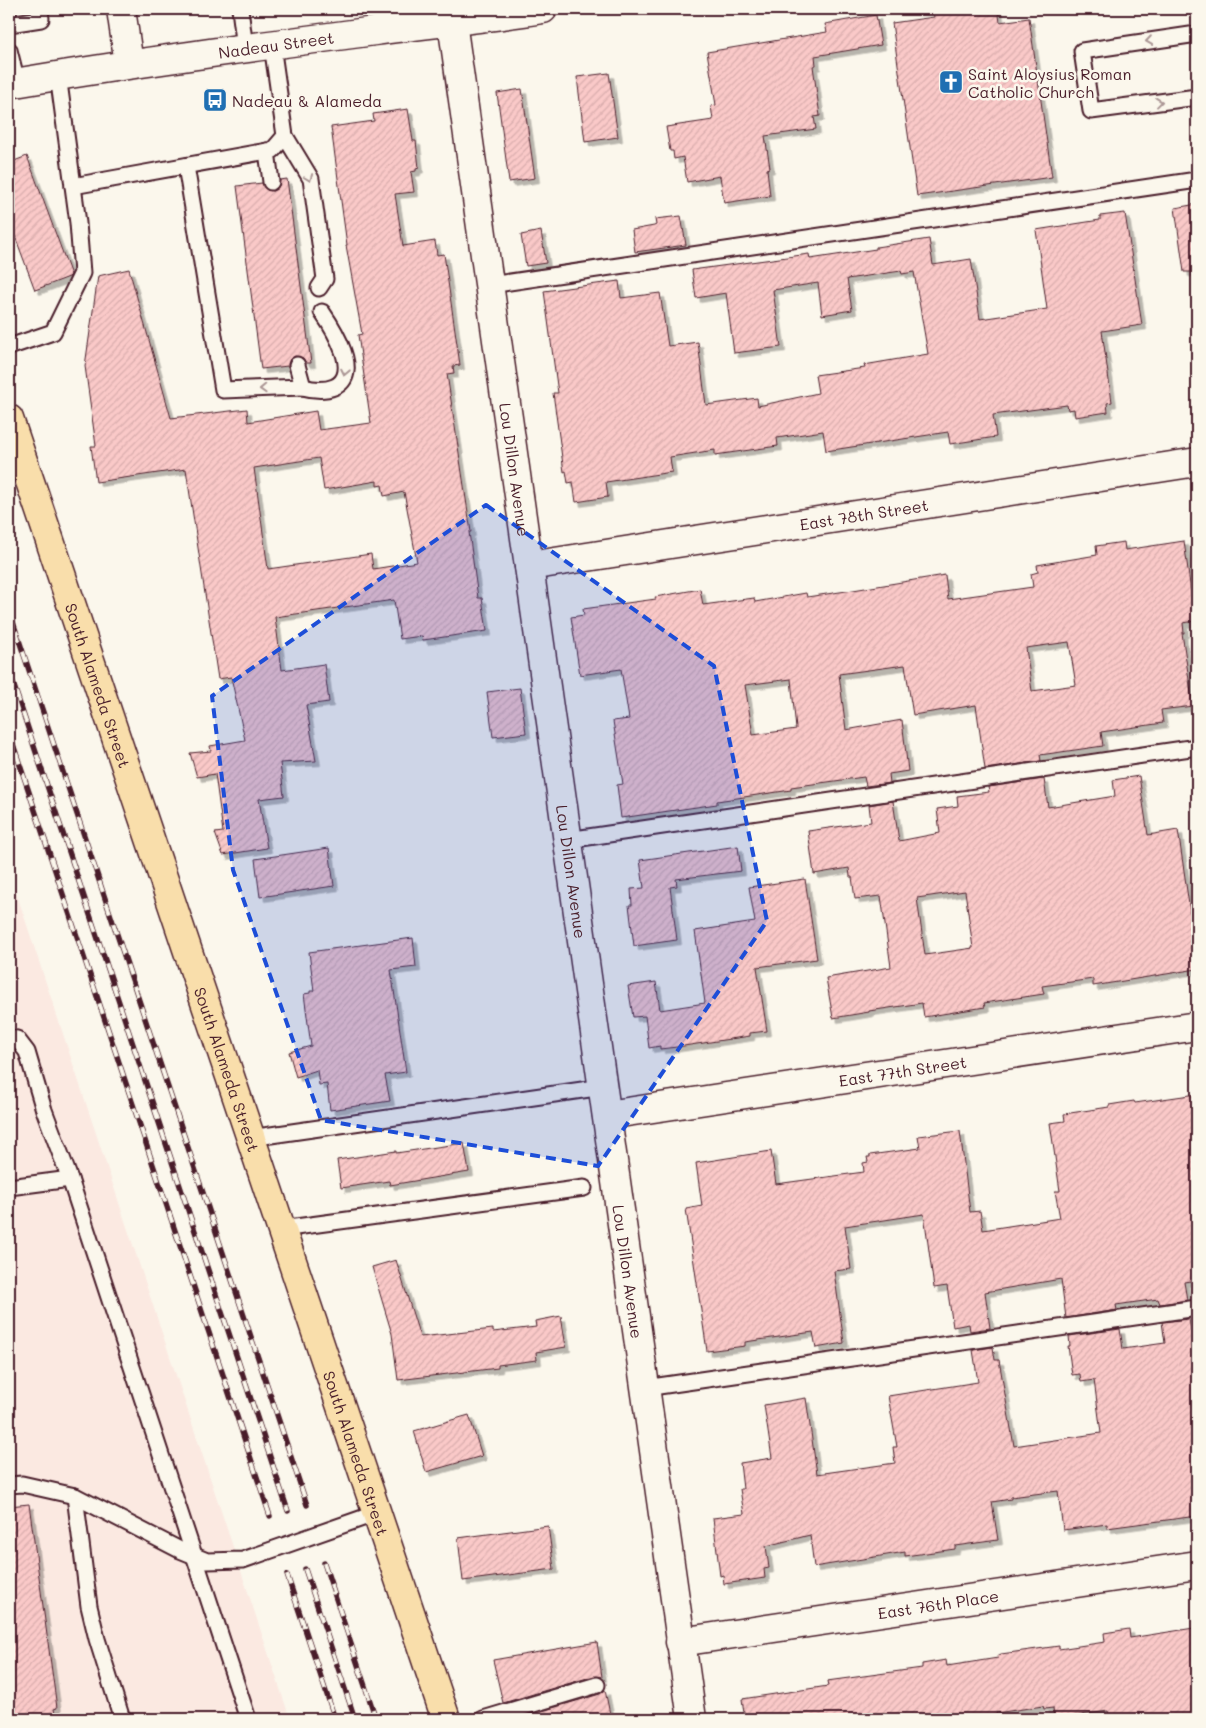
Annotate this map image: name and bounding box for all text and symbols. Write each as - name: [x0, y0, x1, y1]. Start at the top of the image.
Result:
- street label: Nadeau Street: [217, 26, 335, 62]
- one-way arrow: [1145, 35, 1153, 46]
- place label: Saint Aloysius Roman Catholic Church: [968, 63, 1131, 102]
- church icon: Saint Aloysius Roman Catholic Church: [938, 69, 964, 95]
- bus stop icon: Nadeau & Alameda: [202, 87, 228, 113]
- place label: Nadeau & Alameda: [232, 90, 382, 111]
- one-way arrow: [1155, 97, 1163, 108]
- one-way arrow: [303, 173, 313, 182]
- one-way arrow: [340, 367, 351, 376]
- one-way arrow: [259, 383, 267, 394]
- street label: Lou Dillon Avenue: [495, 401, 535, 538]
- street label: East 78th Street: [798, 493, 930, 534]
- street label: South Alameda Street: [61, 600, 136, 770]
- street label: Lou Dillon Avenue: [552, 803, 592, 940]
- street label: South Alameda Street: [190, 984, 265, 1154]
- street label: East 77th Street: [837, 1050, 968, 1090]
- street label: Lou Dillon Avenue: [609, 1203, 649, 1340]
- street label: South Alameda Street: [319, 1368, 394, 1538]
- street label: East 76th Place: [876, 1584, 1000, 1623]

